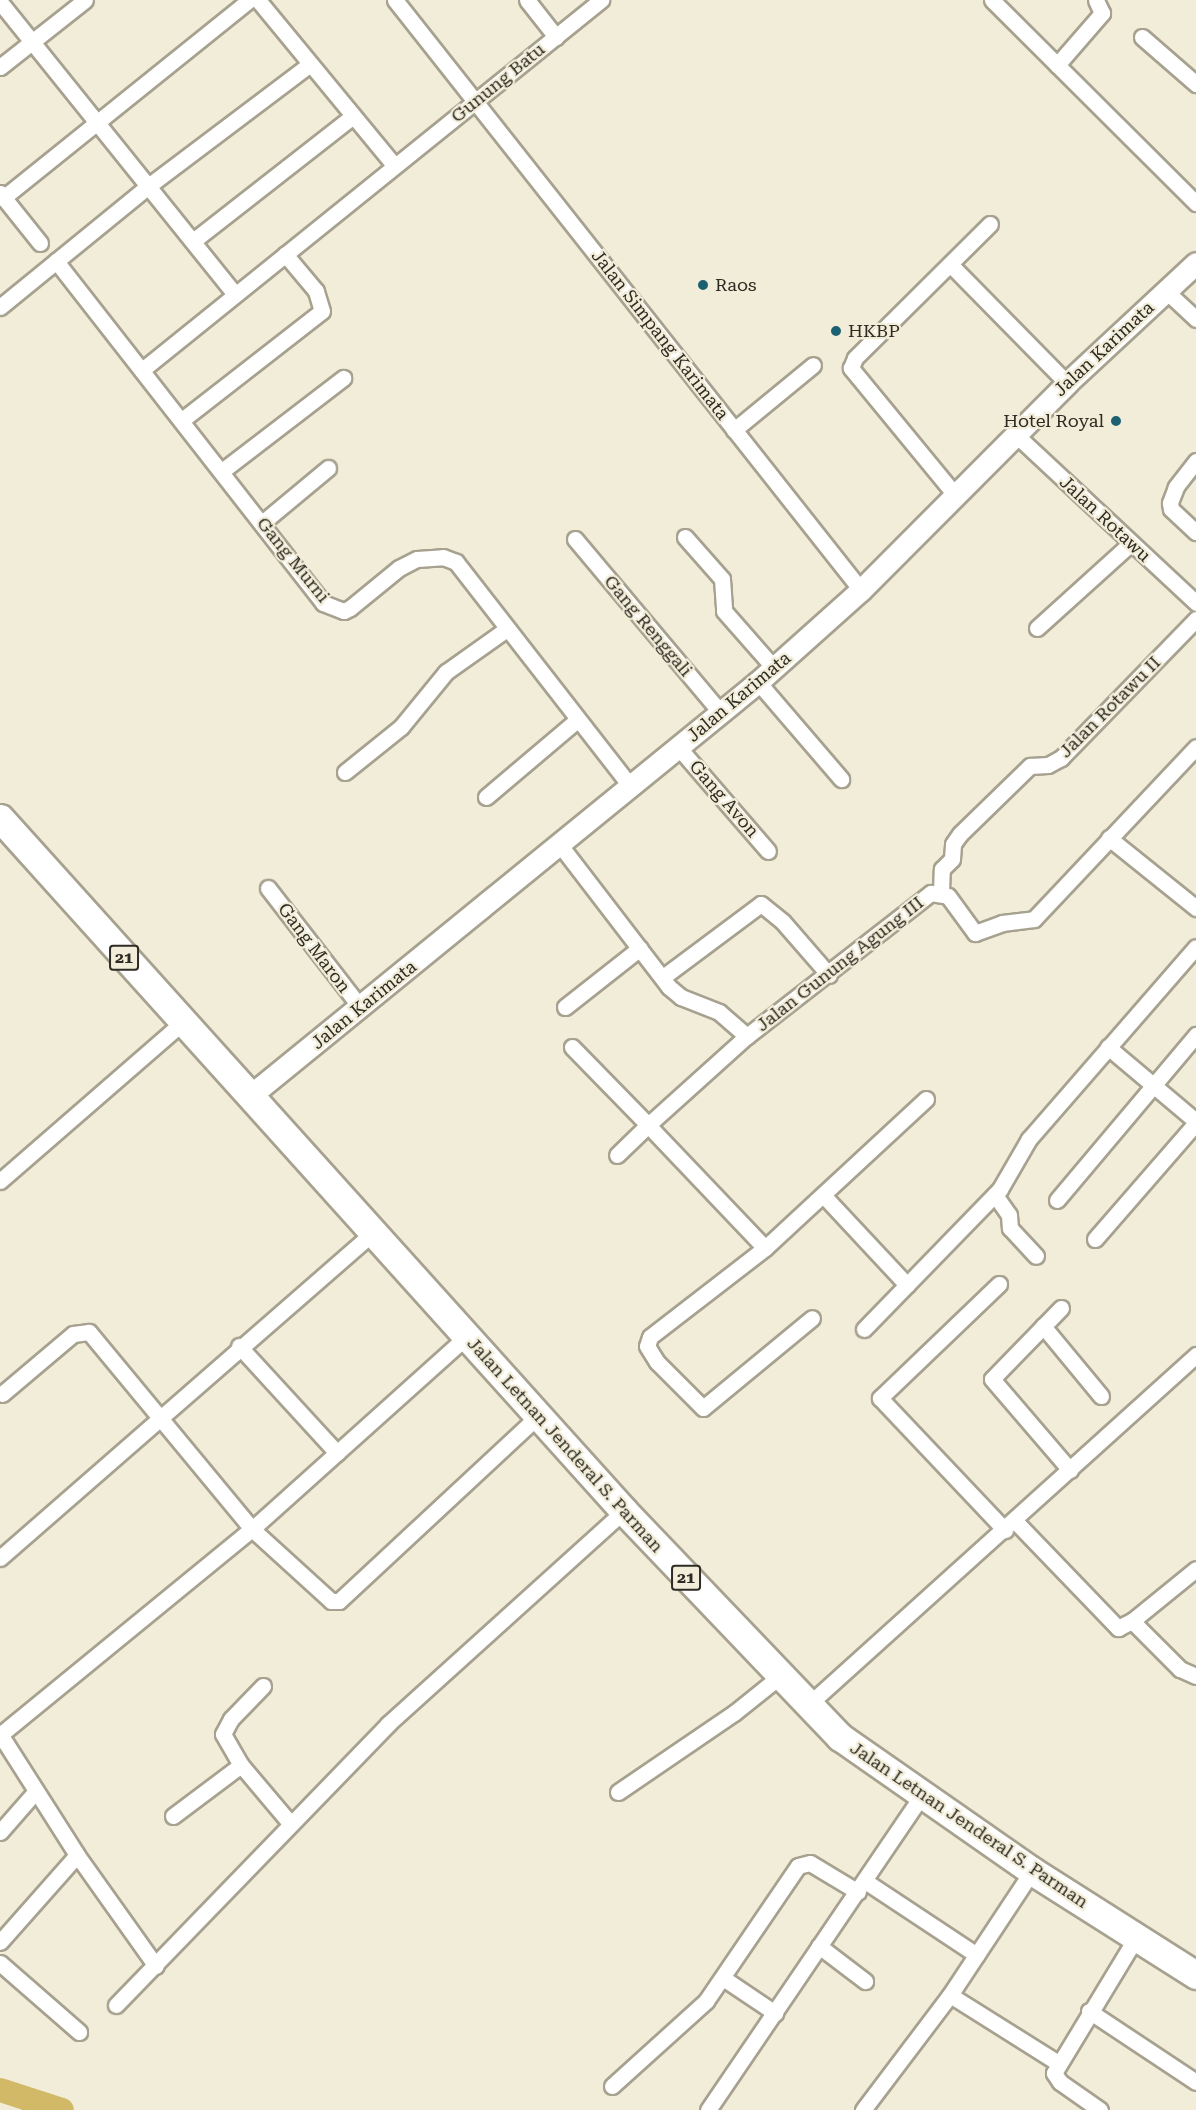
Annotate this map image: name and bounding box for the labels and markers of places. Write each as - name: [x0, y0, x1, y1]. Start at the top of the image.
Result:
- place label: Raos: [715, 274, 757, 296]
- marker: Raos: [696, 278, 710, 292]
- place label: HKBP: [848, 320, 900, 342]
- marker: HKBP: [829, 324, 843, 338]
- place label: Hotel Royal: [1003, 410, 1104, 432]
- marker: Hotel Royal: [1109, 414, 1123, 428]

